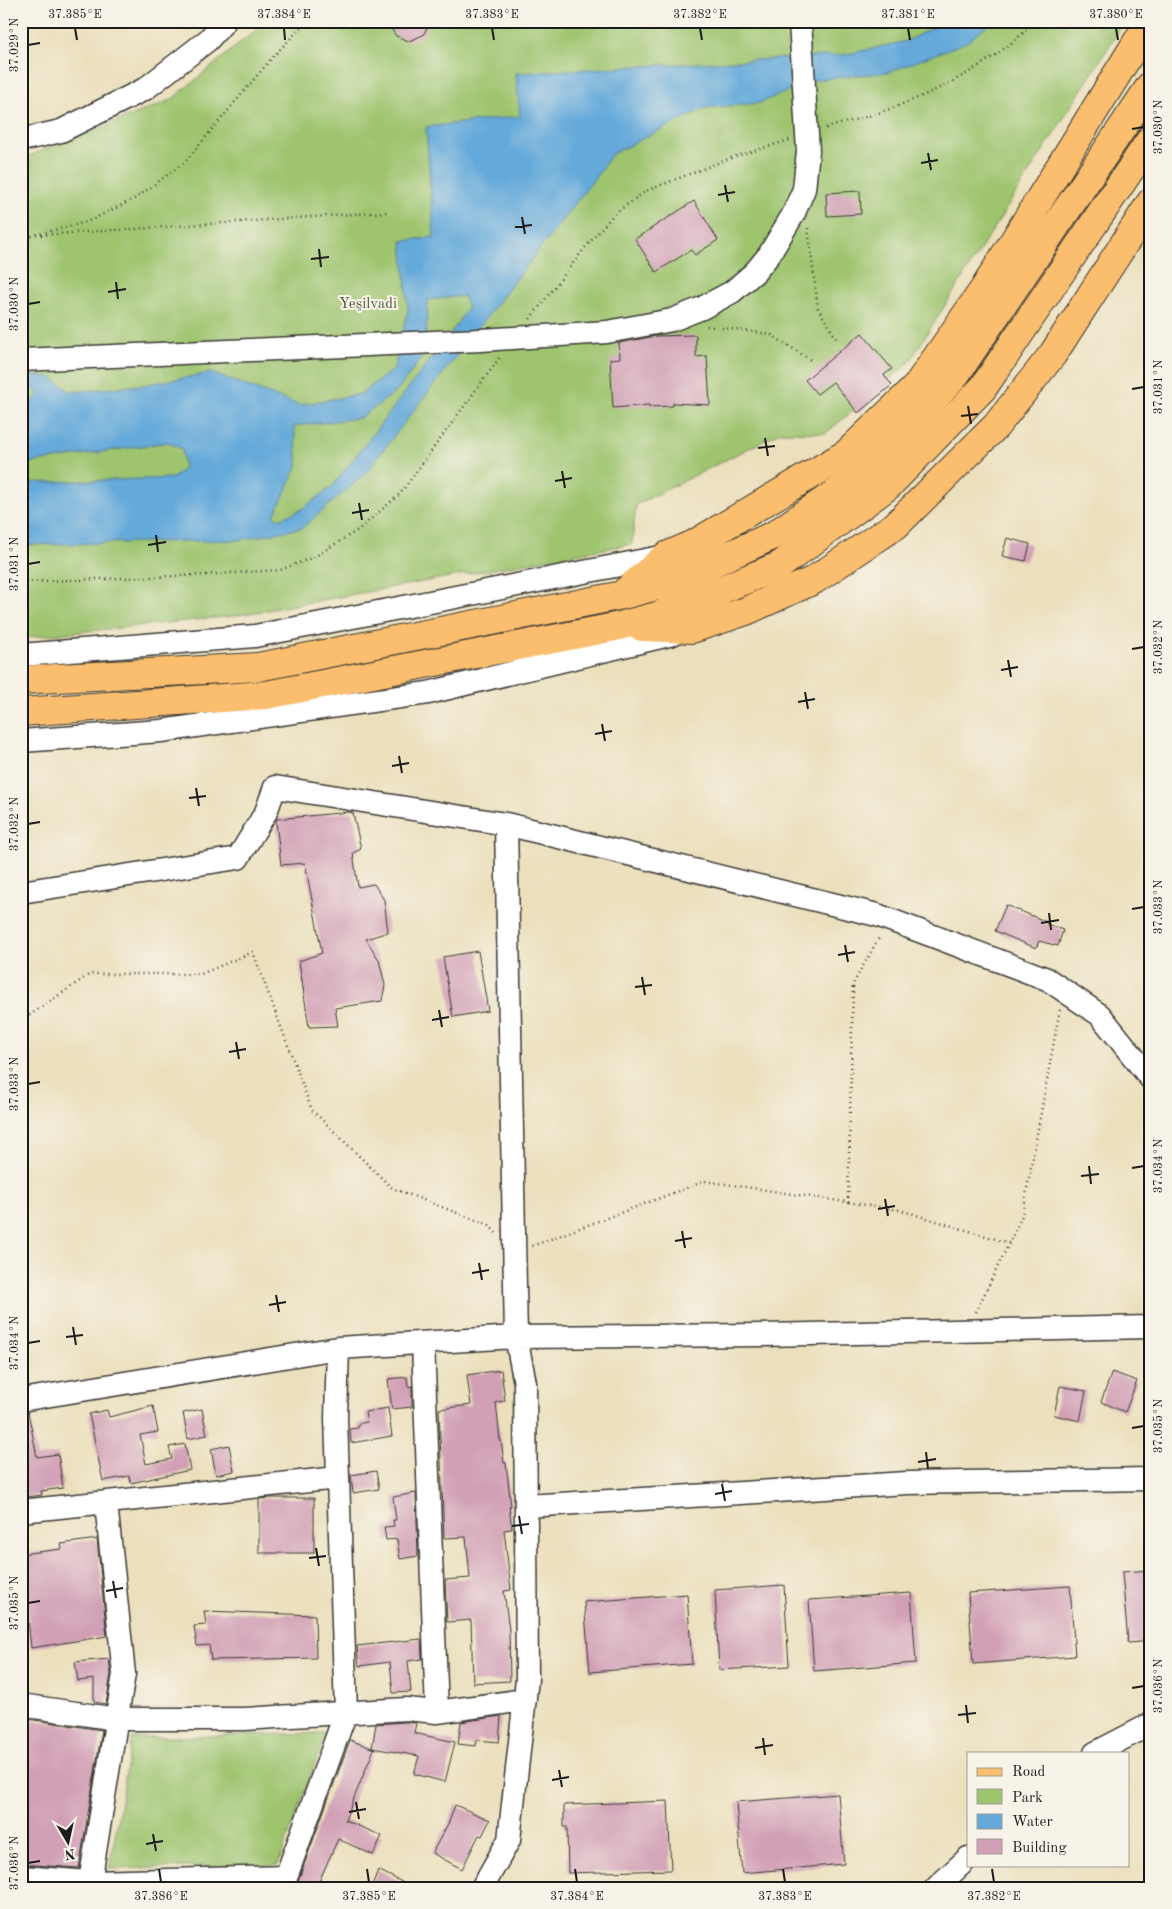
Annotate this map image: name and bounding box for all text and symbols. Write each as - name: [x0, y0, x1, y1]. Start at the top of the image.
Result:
- text: 37.385°E: [48, 8, 102, 21]
- text: 37.384°E: [257, 9, 311, 21]
- text: 37.383°E: [465, 9, 519, 21]
- text: 37.382°E: [673, 9, 727, 21]
- text: 37.381°E: [881, 9, 935, 21]
- text: 37.380°E: [1089, 9, 1143, 21]
- text: 37.029°N: [9, 18, 21, 72]
- text: 37.030°N: [1153, 100, 1165, 154]
- text: 37.030°N: [9, 277, 21, 331]
- park label: Yeşilvadi: [339, 297, 397, 312]
- text: 37.031°N: [1153, 360, 1165, 414]
- text: 37.031°N: [9, 537, 21, 591]
- text: 37.032°N: [1153, 620, 1165, 674]
- text: 37.032°N: [9, 797, 21, 851]
- text: 37.033°N: [1153, 880, 1165, 934]
- text: 37.033°N: [9, 1057, 21, 1111]
- text: 37.034°N: [1153, 1139, 1165, 1193]
- text: 37.034°N: [9, 1316, 21, 1370]
- text: 37.035°N: [1152, 1399, 1165, 1453]
- text: 37.035°N: [8, 1576, 21, 1630]
- text: 37.036°N: [1153, 1659, 1165, 1713]
- legend: [967, 1752, 1130, 1866]
- text: Road: [1012, 1765, 1046, 1780]
- text: Park: [1012, 1791, 1043, 1806]
- text: Water: [1012, 1815, 1053, 1830]
- north arrow: [42, 1816, 92, 1866]
- text: 37.036°N: [9, 1836, 21, 1890]
- text: Building: [1012, 1841, 1067, 1856]
- text: N: [63, 1846, 76, 1862]
- text: 37.385°E: [342, 1890, 396, 1903]
- text: 37.386°E: [134, 1891, 188, 1903]
- text: 37.384°E: [550, 1891, 604, 1903]
- text: 37.383°E: [758, 1891, 812, 1903]
- text: 37.382°E: [967, 1891, 1021, 1903]

